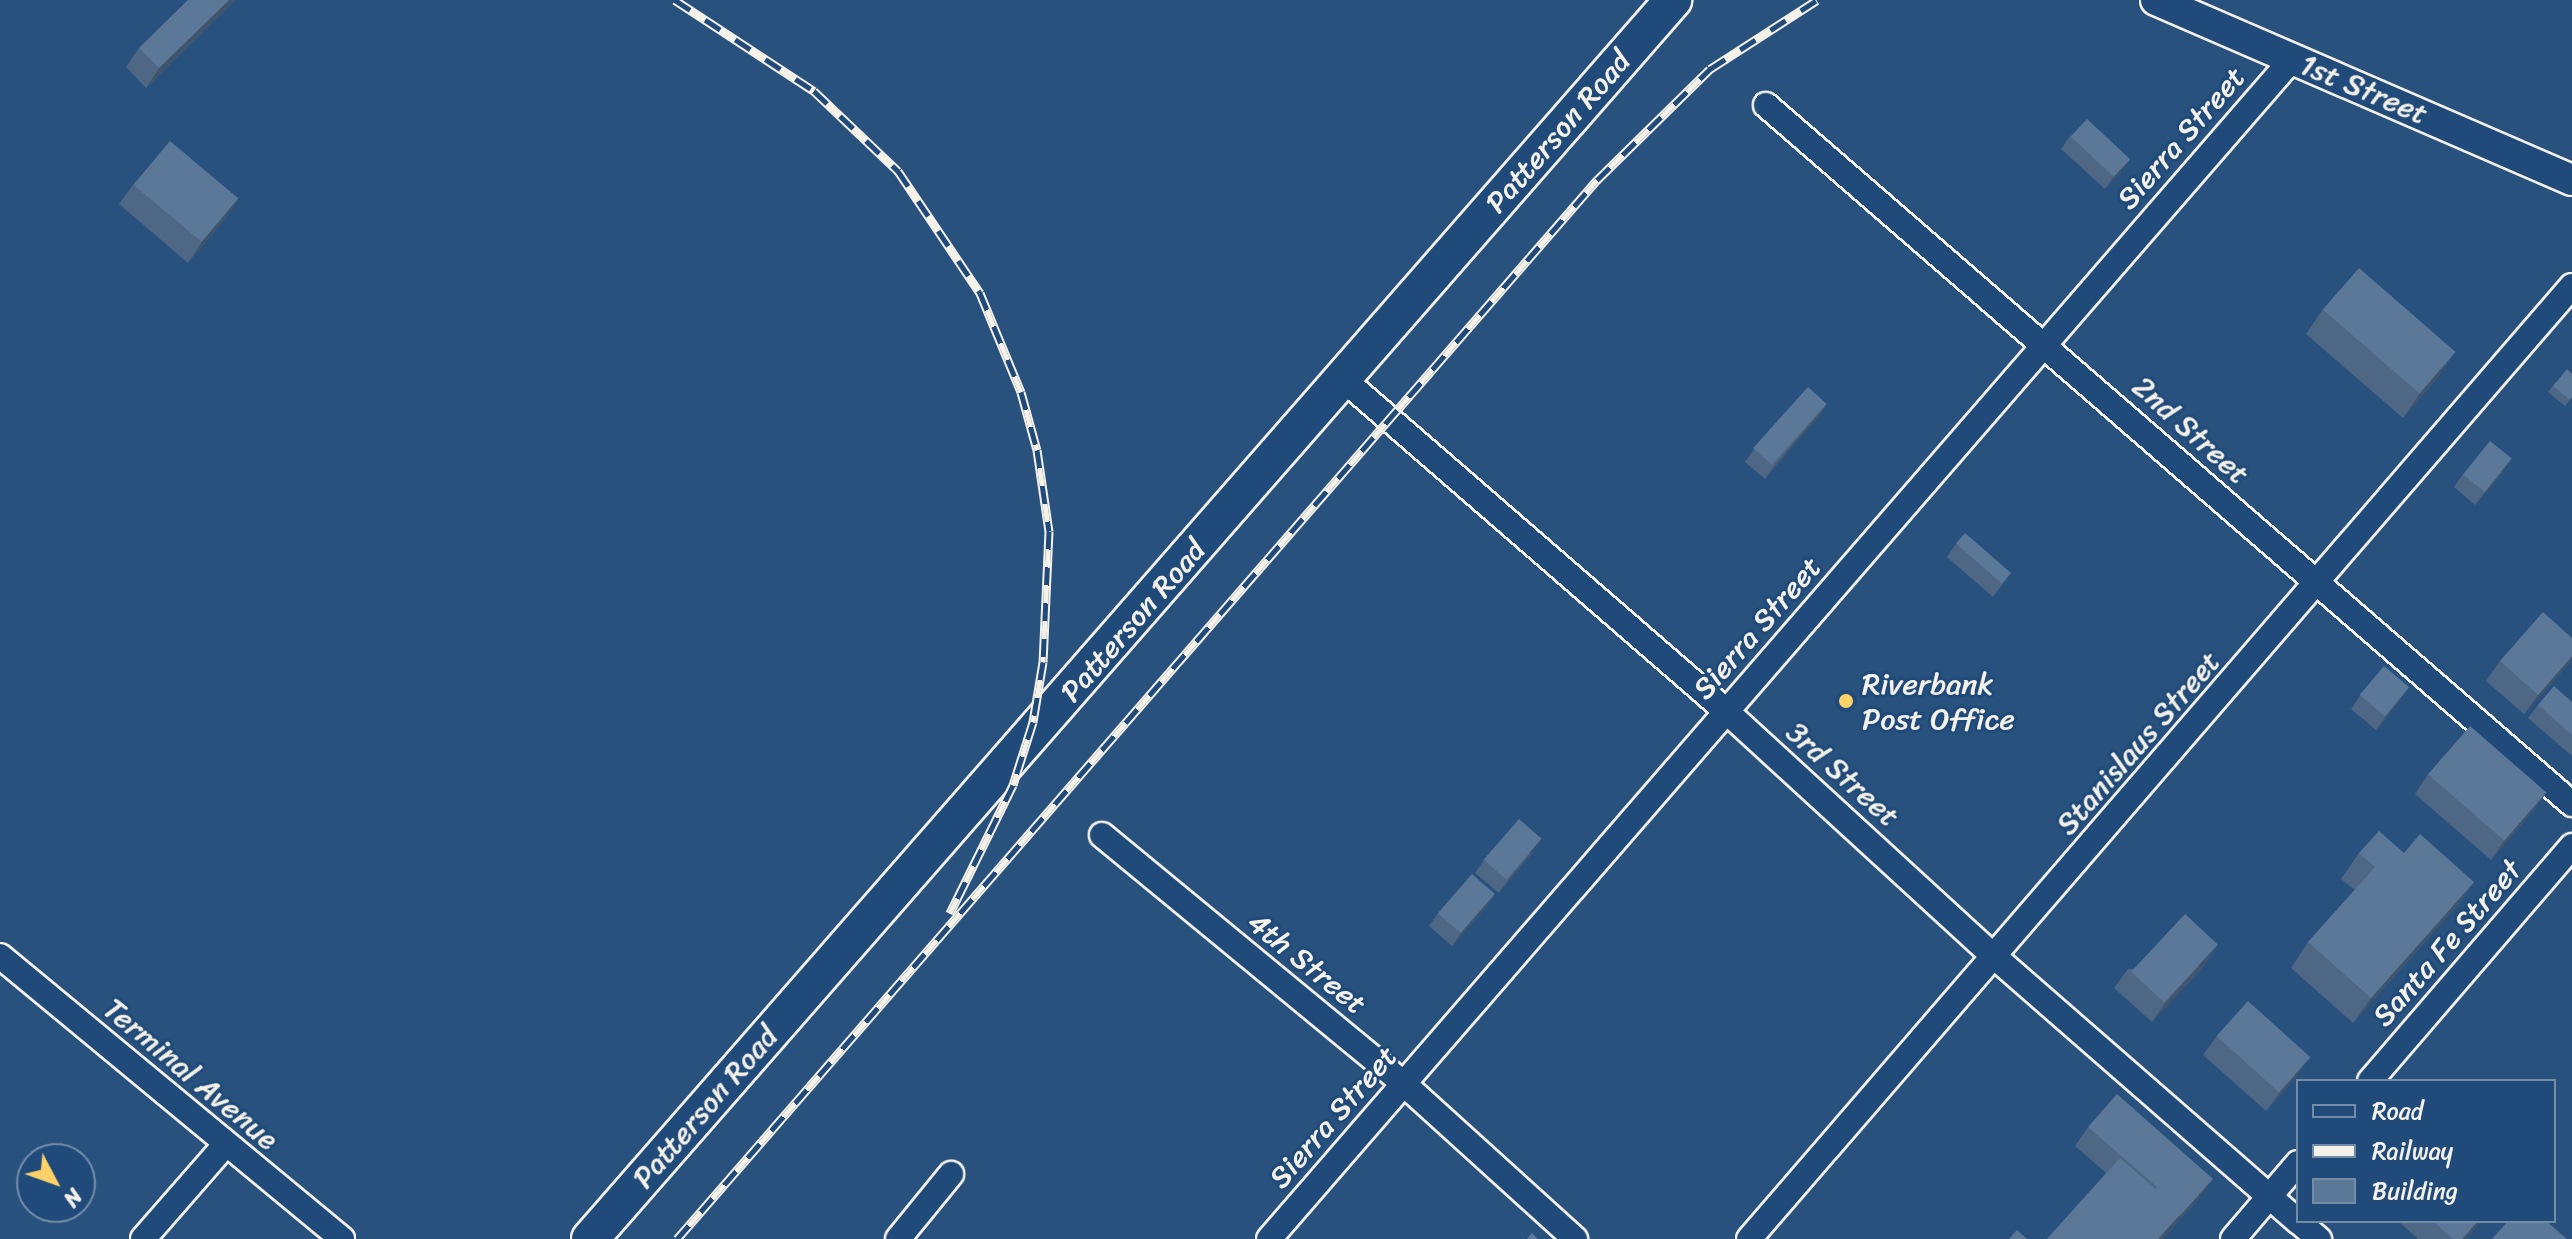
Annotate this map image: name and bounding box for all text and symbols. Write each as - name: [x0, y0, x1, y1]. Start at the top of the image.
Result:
- street label: Patterson Road: [1478, 44, 1638, 220]
- street label: 1st Street: [2295, 46, 2433, 132]
- street label: Sierra Street: [2109, 59, 2253, 217]
- street label: 2nd Street: [2125, 368, 2257, 492]
- street label: Patterson Road: [1053, 533, 1213, 709]
- street label: Sierra Street: [1685, 549, 1829, 707]
- street label: Stanislaus Street: [2048, 644, 2228, 842]
- place label: Riverbank Post Office: [1862, 666, 2015, 736]
- marker: Riverbank Post Office: [1837, 692, 1855, 710]
- street label: 3rd Street: [1779, 714, 1907, 834]
- street label: Santa Fe Street: [2364, 851, 2530, 1035]
- street label: 4th Street: [1240, 904, 1374, 1022]
- street label: Terminal Avenue: [97, 991, 285, 1157]
- street label: Patterson Road: [625, 1019, 785, 1195]
- street label: Sierra Street: [1261, 1038, 1405, 1196]
- legend: [2296, 1079, 2556, 1223]
- text: Road: [2372, 1090, 2423, 1132]
- text: Railway: [2372, 1130, 2453, 1172]
- north arrow: [16, 1143, 96, 1223]
- text: Building: [2372, 1170, 2458, 1212]
- text: N: [53, 1179, 93, 1216]

